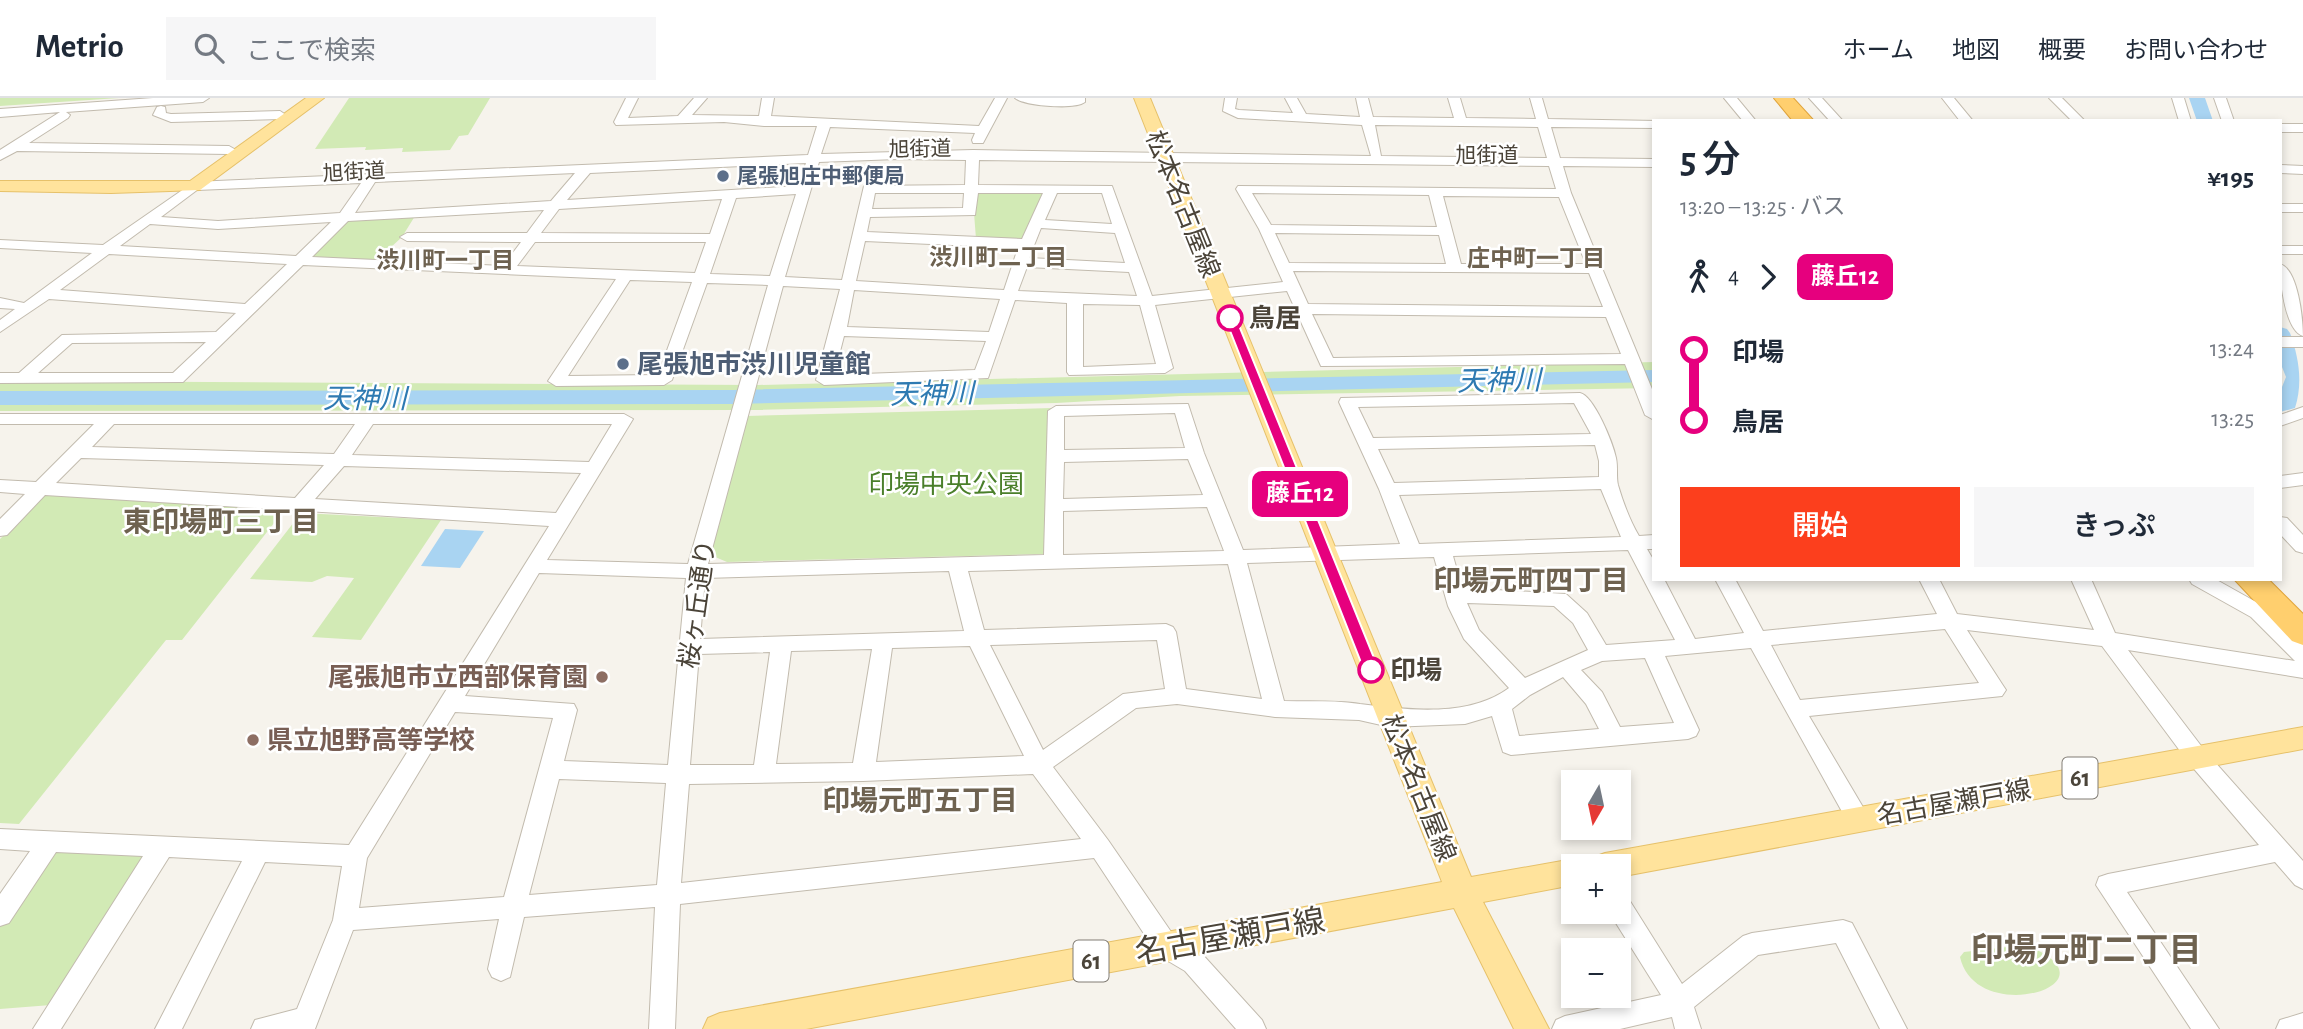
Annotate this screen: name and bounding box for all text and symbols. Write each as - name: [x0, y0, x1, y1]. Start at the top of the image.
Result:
- search box: [166, 17, 656, 80]
- icon: search: [190, 29, 228, 67]
- text: Metrio: [35, 31, 124, 64]
- text: ここで検索: [246, 38, 376, 64]
- text: ホーム: [1843, 39, 1914, 63]
- text: 地図: [1952, 39, 2000, 63]
- text: 概要: [2038, 39, 2086, 63]
- text: お問い合わせ: [2124, 39, 2268, 63]
- street label: 松本名古屋線: [1141, 127, 1224, 282]
- street label: 旭街道: [888, 137, 952, 161]
- text: 5 分: [1680, 142, 1740, 180]
- street label: 旭街道: [1456, 144, 1519, 166]
- street label: 旭街道: [322, 159, 386, 185]
- place label: 尾張旭庄中郵便局: [737, 165, 905, 187]
- text: ¥195: [2207, 165, 2254, 191]
- marker: 尾張旭庄中郵便局: [715, 168, 731, 184]
- text: 13:20 – 13:25 · バス: [1680, 196, 1845, 219]
- district label: 渋川町二丁目: [929, 245, 1067, 270]
- district label: 庄中町一丁目: [1467, 246, 1605, 271]
- district label: 渋川町一丁目: [376, 248, 514, 273]
- icon: walk: [1680, 258, 1718, 296]
- icon: forward: [1749, 258, 1787, 296]
- text: 4: [1728, 265, 1739, 288]
- text: 藤丘12: [1811, 265, 1879, 289]
- place label: 鳥居: [1249, 304, 1301, 332]
- marker: 鳥居: [1217, 305, 1243, 331]
- text: 13:24: [2210, 338, 2254, 361]
- text: 印場: [1732, 340, 1784, 366]
- place label: 尾張旭市渋川児童館: [637, 350, 871, 378]
- marker: 尾張旭市渋川児童館: [615, 356, 631, 372]
- water label: 天神川: [1457, 365, 1544, 397]
- water label: 天神川: [890, 378, 977, 410]
- water label: 天神川: [323, 384, 410, 414]
- text: 13:25: [2211, 408, 2254, 431]
- text: 鳥居: [1732, 410, 1784, 436]
- park label: 印場中央公園: [868, 471, 1024, 498]
- line badge: 藤丘12: [1251, 471, 1349, 517]
- text: 藤丘12: [1266, 482, 1334, 506]
- button: 開始: [1680, 487, 1960, 567]
- button: きっぷ: [1974, 487, 2254, 567]
- district label: 東印場町三丁目: [123, 507, 319, 537]
- street label: 桜ヶ丘通り: [675, 538, 720, 670]
- district label: 印場元町四丁目: [1433, 566, 1629, 596]
- marker: 印場: [1358, 657, 1384, 683]
- place label: 印場: [1390, 657, 1442, 684]
- place label: 尾張旭市立西部保育園: [328, 663, 588, 691]
- marker: 尾張旭市立西部保育園: [594, 669, 610, 685]
- street label: 松本名古屋線: [1377, 711, 1460, 866]
- place label: 県立旭野高等学校: [267, 726, 475, 754]
- marker: 県立旭野高等学校: [245, 732, 261, 748]
- road number: 61: [2062, 758, 2098, 798]
- north arrow: [1561, 770, 1631, 840]
- map controls: [1561, 770, 1631, 1008]
- street label: 名古屋瀬戸線: [1875, 776, 2033, 829]
- district label: 印場元町五丁目: [822, 786, 1018, 816]
- button: +: [1561, 854, 1631, 924]
- street label: 名古屋瀬戸線: [1132, 903, 1328, 969]
- district label: 印場元町二丁目: [1971, 932, 2202, 968]
- button: −: [1561, 938, 1631, 1008]
- road number: 61: [1074, 940, 1108, 982]

